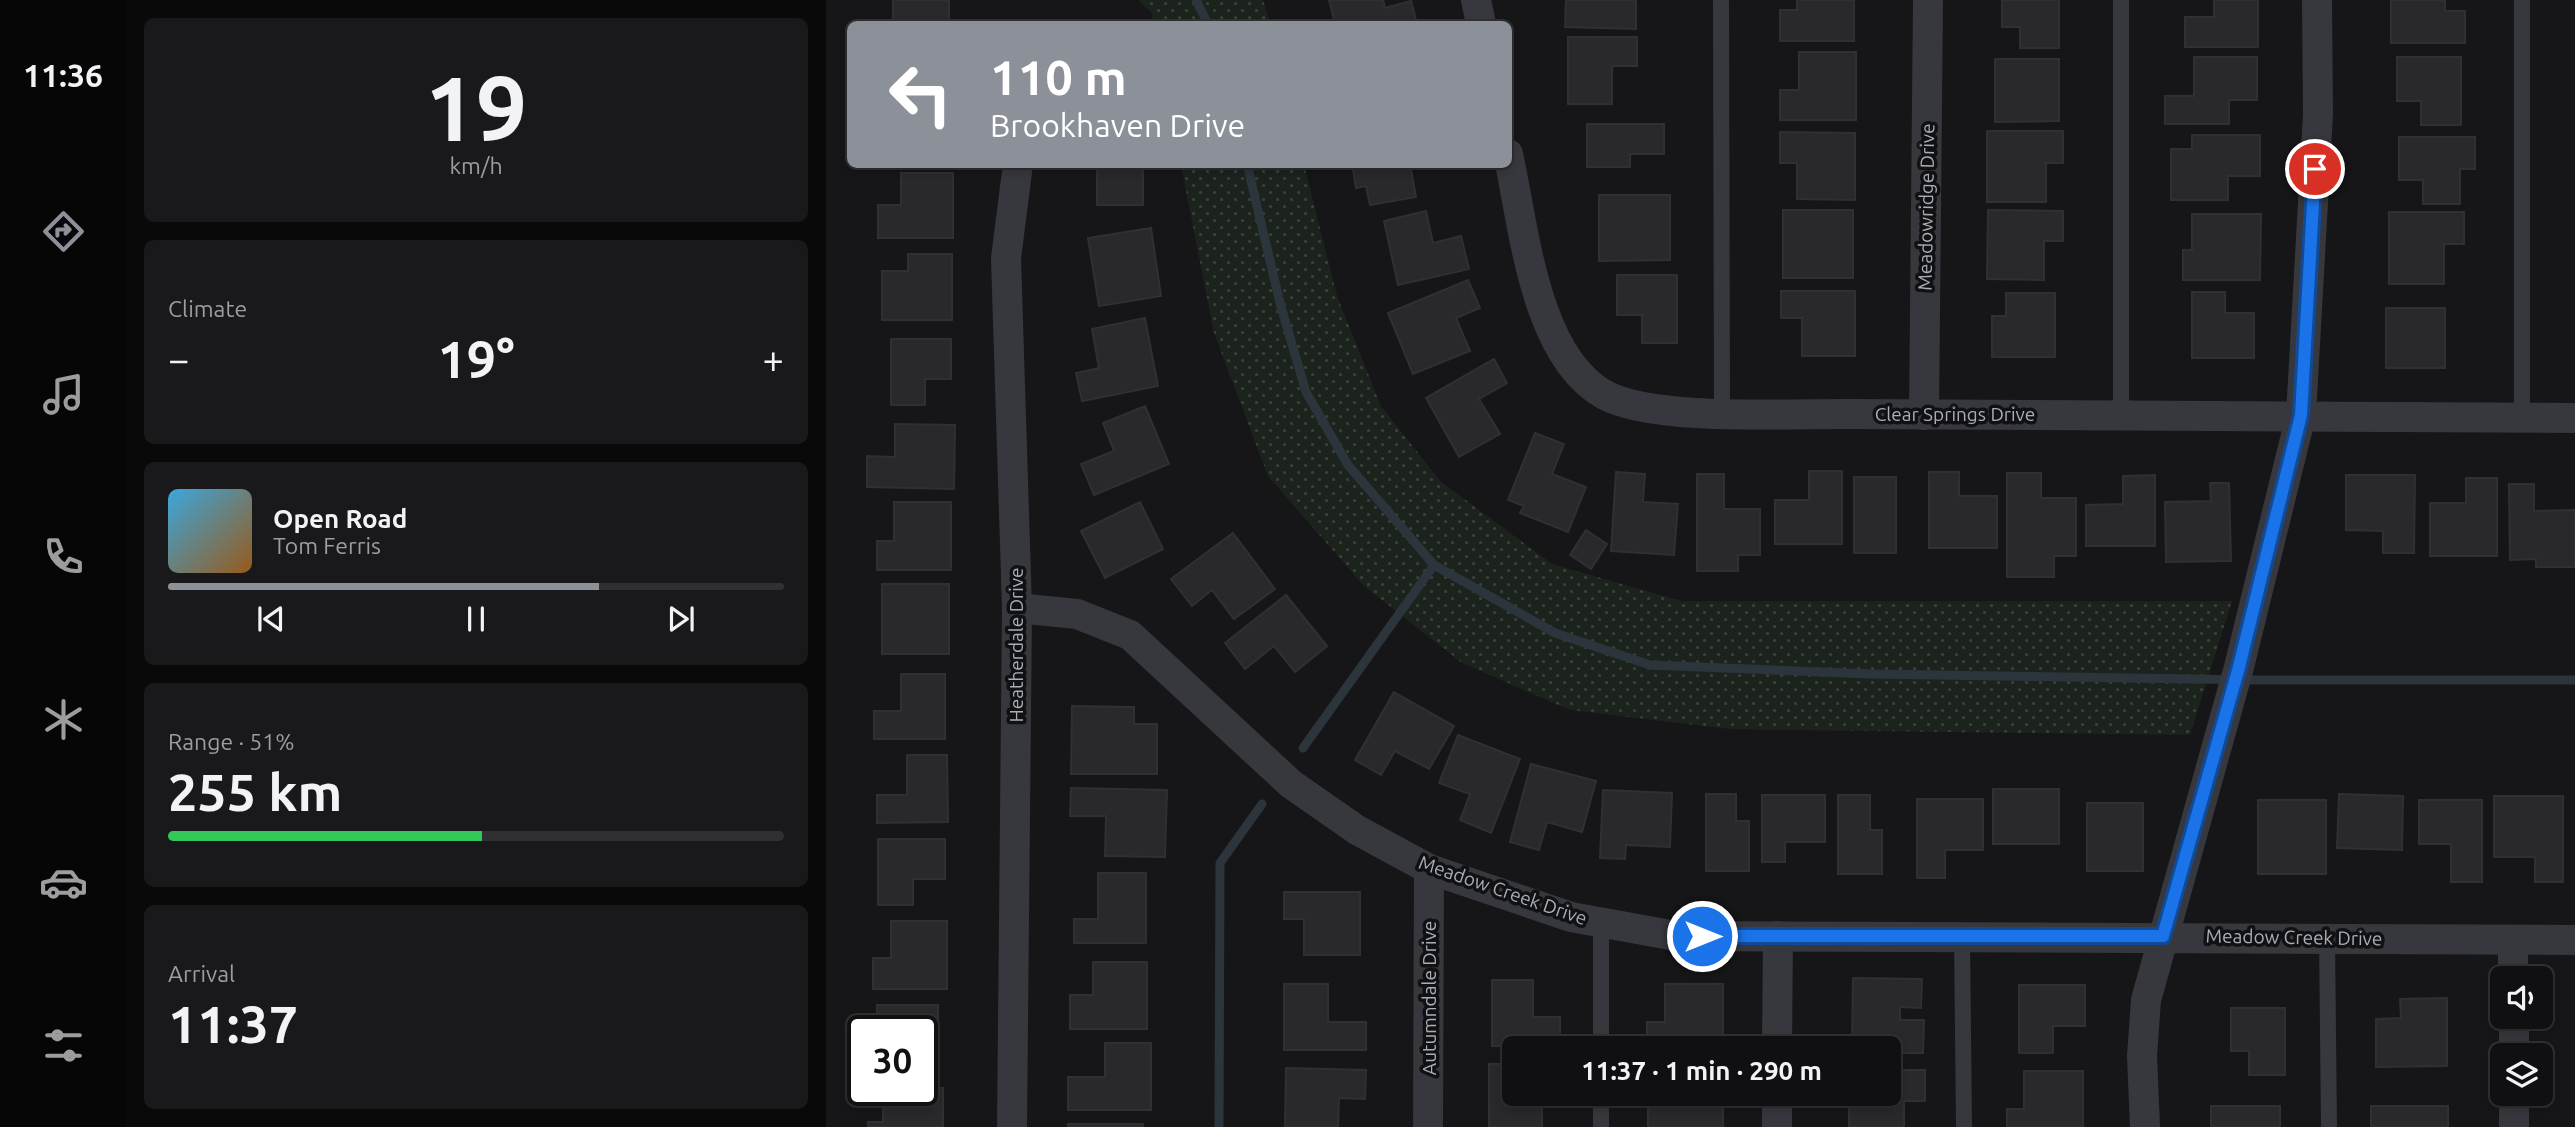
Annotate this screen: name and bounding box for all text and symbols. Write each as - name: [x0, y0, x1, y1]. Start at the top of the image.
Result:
- icon: left: [875, 49, 966, 140]
- text: 110 m: [990, 49, 1127, 104]
- text: 19: [425, 56, 527, 158]
- text: 11:36: [23, 57, 103, 93]
- text: Brookhaven Drive: [990, 107, 1245, 143]
- street label: Meadowridge Drive: [1914, 123, 1938, 291]
- pin: [2285, 139, 2345, 199]
- icon: arrive: [2296, 150, 2334, 188]
- text: km/h: [449, 153, 503, 178]
- icon: directions: [39, 207, 88, 256]
- text: Climate: [168, 296, 247, 321]
- text: 19°: [437, 330, 515, 388]
- text: −: [168, 338, 189, 380]
- text: +: [763, 338, 784, 380]
- icon: music: [39, 370, 88, 419]
- street label: Clear Springs Drive: [1875, 403, 2035, 425]
- text: Open Road: [273, 504, 407, 533]
- icon: phone: [39, 532, 88, 581]
- text: Tom Ferris: [273, 533, 381, 558]
- street label: Heatherdale Drive: [1005, 567, 1027, 723]
- icon: previous: [252, 600, 290, 638]
- icon: pause: [457, 600, 495, 638]
- icon: next: [662, 600, 700, 638]
- icon: climate: [39, 695, 88, 744]
- text: Range · 51%: [168, 729, 295, 754]
- text: 255 km: [168, 763, 342, 821]
- street label: Meadow Creek Drive: [1416, 851, 1590, 929]
- icon: car: [39, 858, 88, 907]
- position arrow: [1665, 899, 1739, 973]
- street label: Autumndale Drive: [1418, 921, 1440, 1075]
- street label: Meadow Creek Drive: [2205, 924, 2383, 950]
- text: Arrival: [168, 961, 235, 986]
- map controls: [2490, 966, 2553, 1106]
- button: sound: [2490, 966, 2553, 1029]
- text: 11:37: [168, 995, 298, 1053]
- speed limit sign: 30: [847, 1015, 938, 1106]
- icon: filters: [39, 1021, 88, 1070]
- button: layers: [2490, 1043, 2553, 1106]
- text: 11:37 · 1 min · 290 m: [1581, 1056, 1822, 1085]

